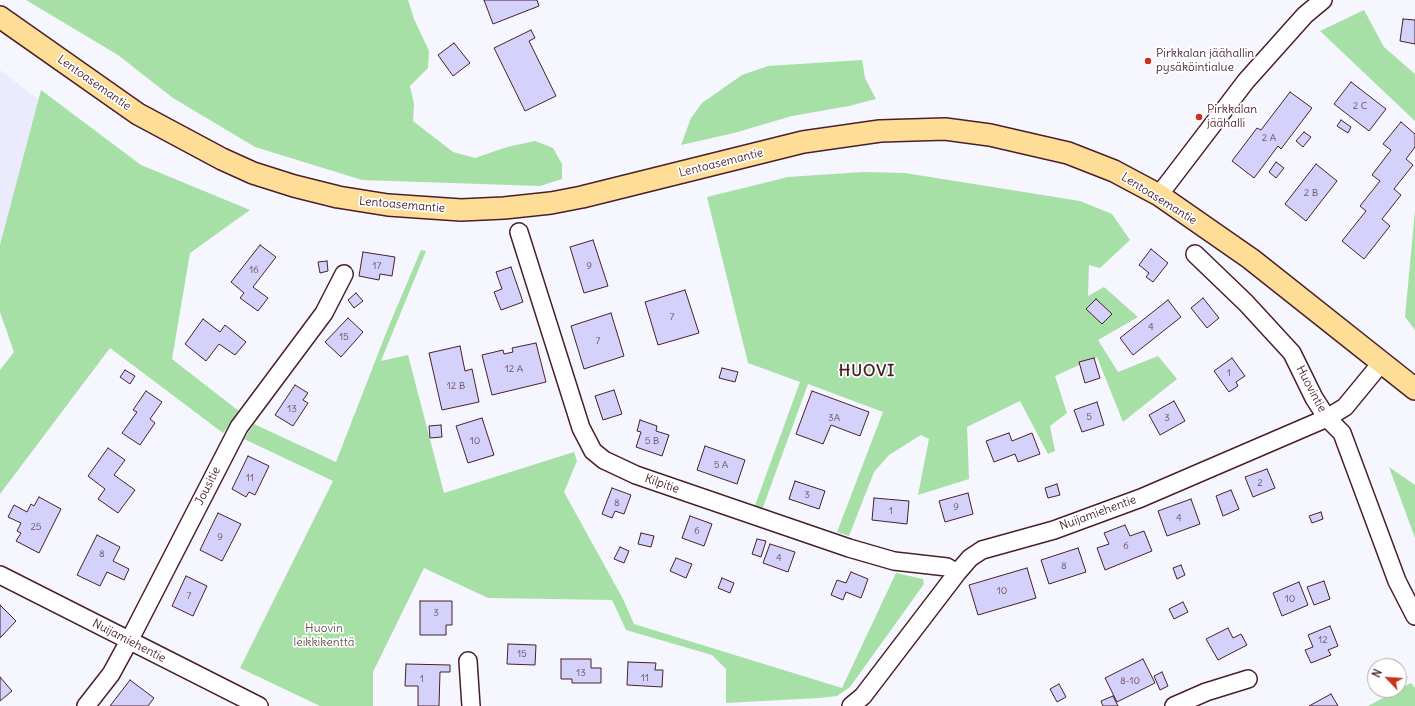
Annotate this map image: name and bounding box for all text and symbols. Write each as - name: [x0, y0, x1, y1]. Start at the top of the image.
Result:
- place label: Pirkkalan jäähallin pysäköintialue: [1156, 47, 1254, 75]
- street label: Lentoasemantie: [54, 52, 134, 114]
- marker: Pirkkalan jäähallin pysäköintialue: [1143, 56, 1153, 66]
- house number: 2 C: [1353, 100, 1367, 112]
- place label: Pirkkalan jäähalli: [1207, 103, 1257, 131]
- marker: Pirkkalan jäähalli: [1194, 112, 1204, 122]
- house number: 2 A: [1262, 132, 1276, 144]
- street label: Lentoasemantie: [677, 146, 765, 180]
- street label: Lentoasemantie: [1119, 170, 1199, 228]
- house number: 2 B: [1304, 187, 1318, 199]
- street label: Lentoasemantie: [358, 194, 446, 216]
- house number: 17: [373, 260, 381, 272]
- house number: 9: [586, 260, 592, 272]
- house number: 16: [249, 264, 259, 276]
- house number: 7: [670, 311, 674, 323]
- house number: 4: [1148, 321, 1154, 333]
- house number: 15: [339, 331, 349, 343]
- house number: 7: [596, 335, 600, 347]
- district label: HUOVI: [839, 361, 895, 381]
- house number: 12 A: [505, 363, 523, 375]
- street label: Huovintie: [1293, 363, 1329, 415]
- house number: 1: [1227, 367, 1231, 379]
- house number: 12 B: [447, 380, 465, 392]
- house number: 13: [287, 403, 297, 415]
- house number: 5: [1086, 411, 1092, 423]
- house number: 3A: [828, 412, 840, 424]
- house number: 3: [1164, 412, 1170, 424]
- house number: 10: [470, 435, 480, 447]
- house number: 5 B: [645, 435, 659, 447]
- house number: 5 A: [714, 459, 728, 471]
- street label: Jousitie: [192, 464, 224, 508]
- street label: Kilpitie: [643, 471, 681, 497]
- house number: 11: [246, 472, 254, 484]
- house number: 2: [1257, 477, 1263, 489]
- house number: 3: [804, 489, 810, 501]
- street label: Nuijamiehentie: [1058, 492, 1138, 534]
- house number: 8: [614, 497, 620, 509]
- house number: 9: [953, 501, 959, 513]
- house number: 1: [889, 505, 893, 517]
- house number: 4: [1176, 512, 1182, 524]
- house number: 25: [30, 521, 42, 533]
- house number: 6: [694, 525, 700, 537]
- house number: 9: [217, 531, 223, 543]
- house number: 6: [1123, 540, 1129, 552]
- house number: 8: [99, 548, 105, 560]
- house number: 4: [776, 552, 782, 564]
- house number: 8: [1061, 560, 1067, 572]
- house number: 10: [997, 585, 1007, 597]
- house number: 7: [187, 590, 191, 602]
- house number: 10: [1285, 593, 1295, 605]
- house number: 3: [433, 607, 439, 619]
- street label: Nuijamiehentie: [90, 616, 168, 666]
- park label: Huovin leikkikenttä: [293, 622, 355, 650]
- house number: 12: [1318, 634, 1328, 646]
- house number: 15: [517, 648, 527, 660]
- north arrow: [1367, 658, 1407, 698]
- house number: 13: [576, 667, 586, 679]
- text: N: [1369, 667, 1385, 680]
- house number: 11: [641, 672, 649, 684]
- house number: 1: [420, 673, 424, 685]
- house number: 8-10: [1120, 675, 1140, 687]

